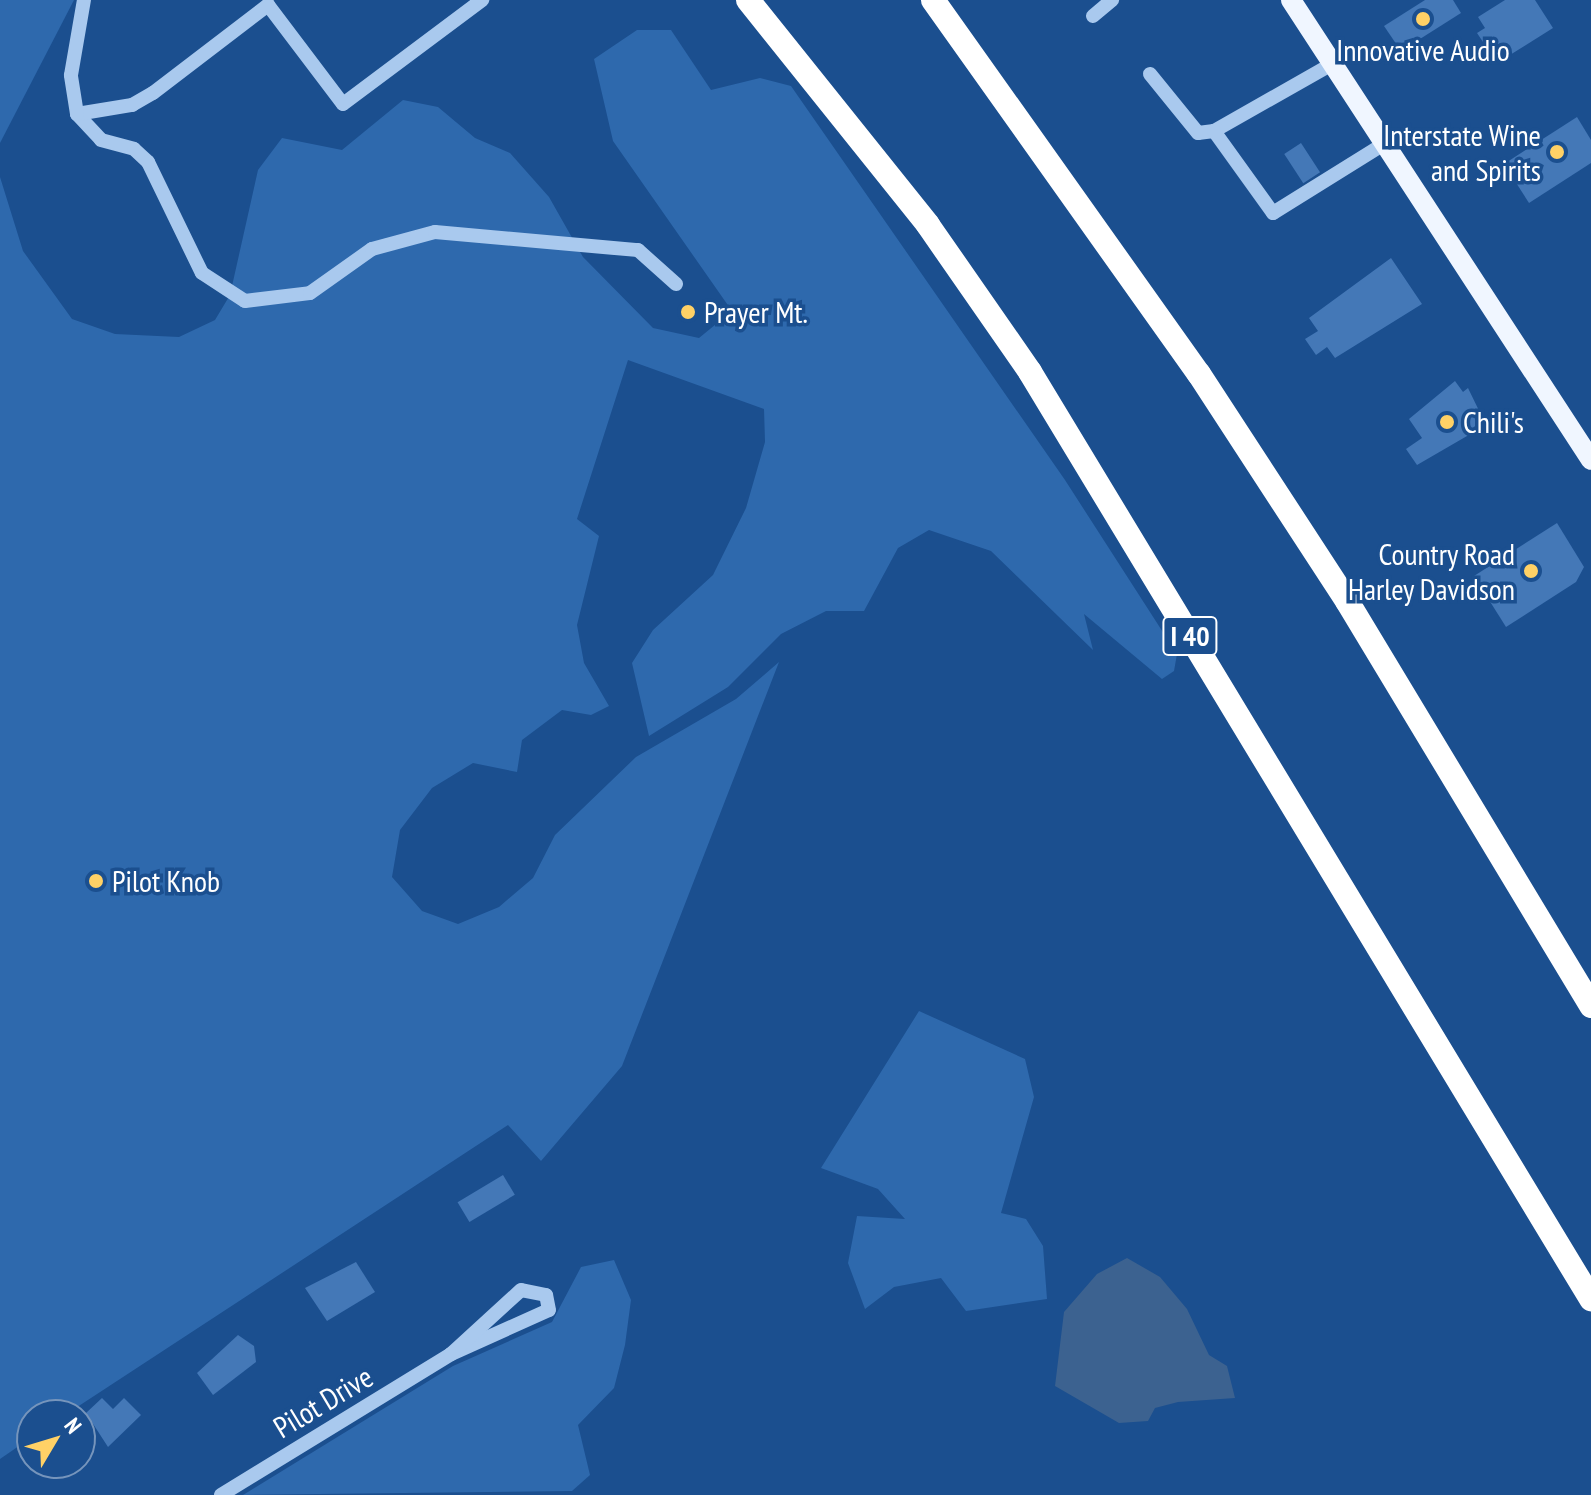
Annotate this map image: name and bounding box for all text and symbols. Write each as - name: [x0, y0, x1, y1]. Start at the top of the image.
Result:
- marker: Innovative Audio: [1414, 10, 1432, 28]
- place label: Innovative Audio: [1336, 32, 1510, 68]
- place label: Interstate Wine and Spirits: [1383, 117, 1541, 188]
- marker: Interstate Wine and Spirits: [1548, 143, 1566, 161]
- place label: Prayer Mt.: [704, 294, 808, 330]
- marker: Prayer Mt.: [679, 303, 697, 321]
- place label: Chili's: [1463, 404, 1524, 440]
- marker: Chili's: [1438, 413, 1456, 431]
- place label: Country Road Harley Davidson: [1347, 536, 1515, 606]
- marker: Country Road Harley Davidson: [1522, 562, 1540, 580]
- road number: I 40: [1162, 612, 1218, 660]
- place label: Pilot Knob: [112, 863, 220, 899]
- marker: Pilot Knob: [87, 872, 105, 890]
- street label: Pilot Drive: [267, 1358, 379, 1446]
- north arrow: [16, 1399, 96, 1479]
- text: N: [59, 1412, 88, 1439]

